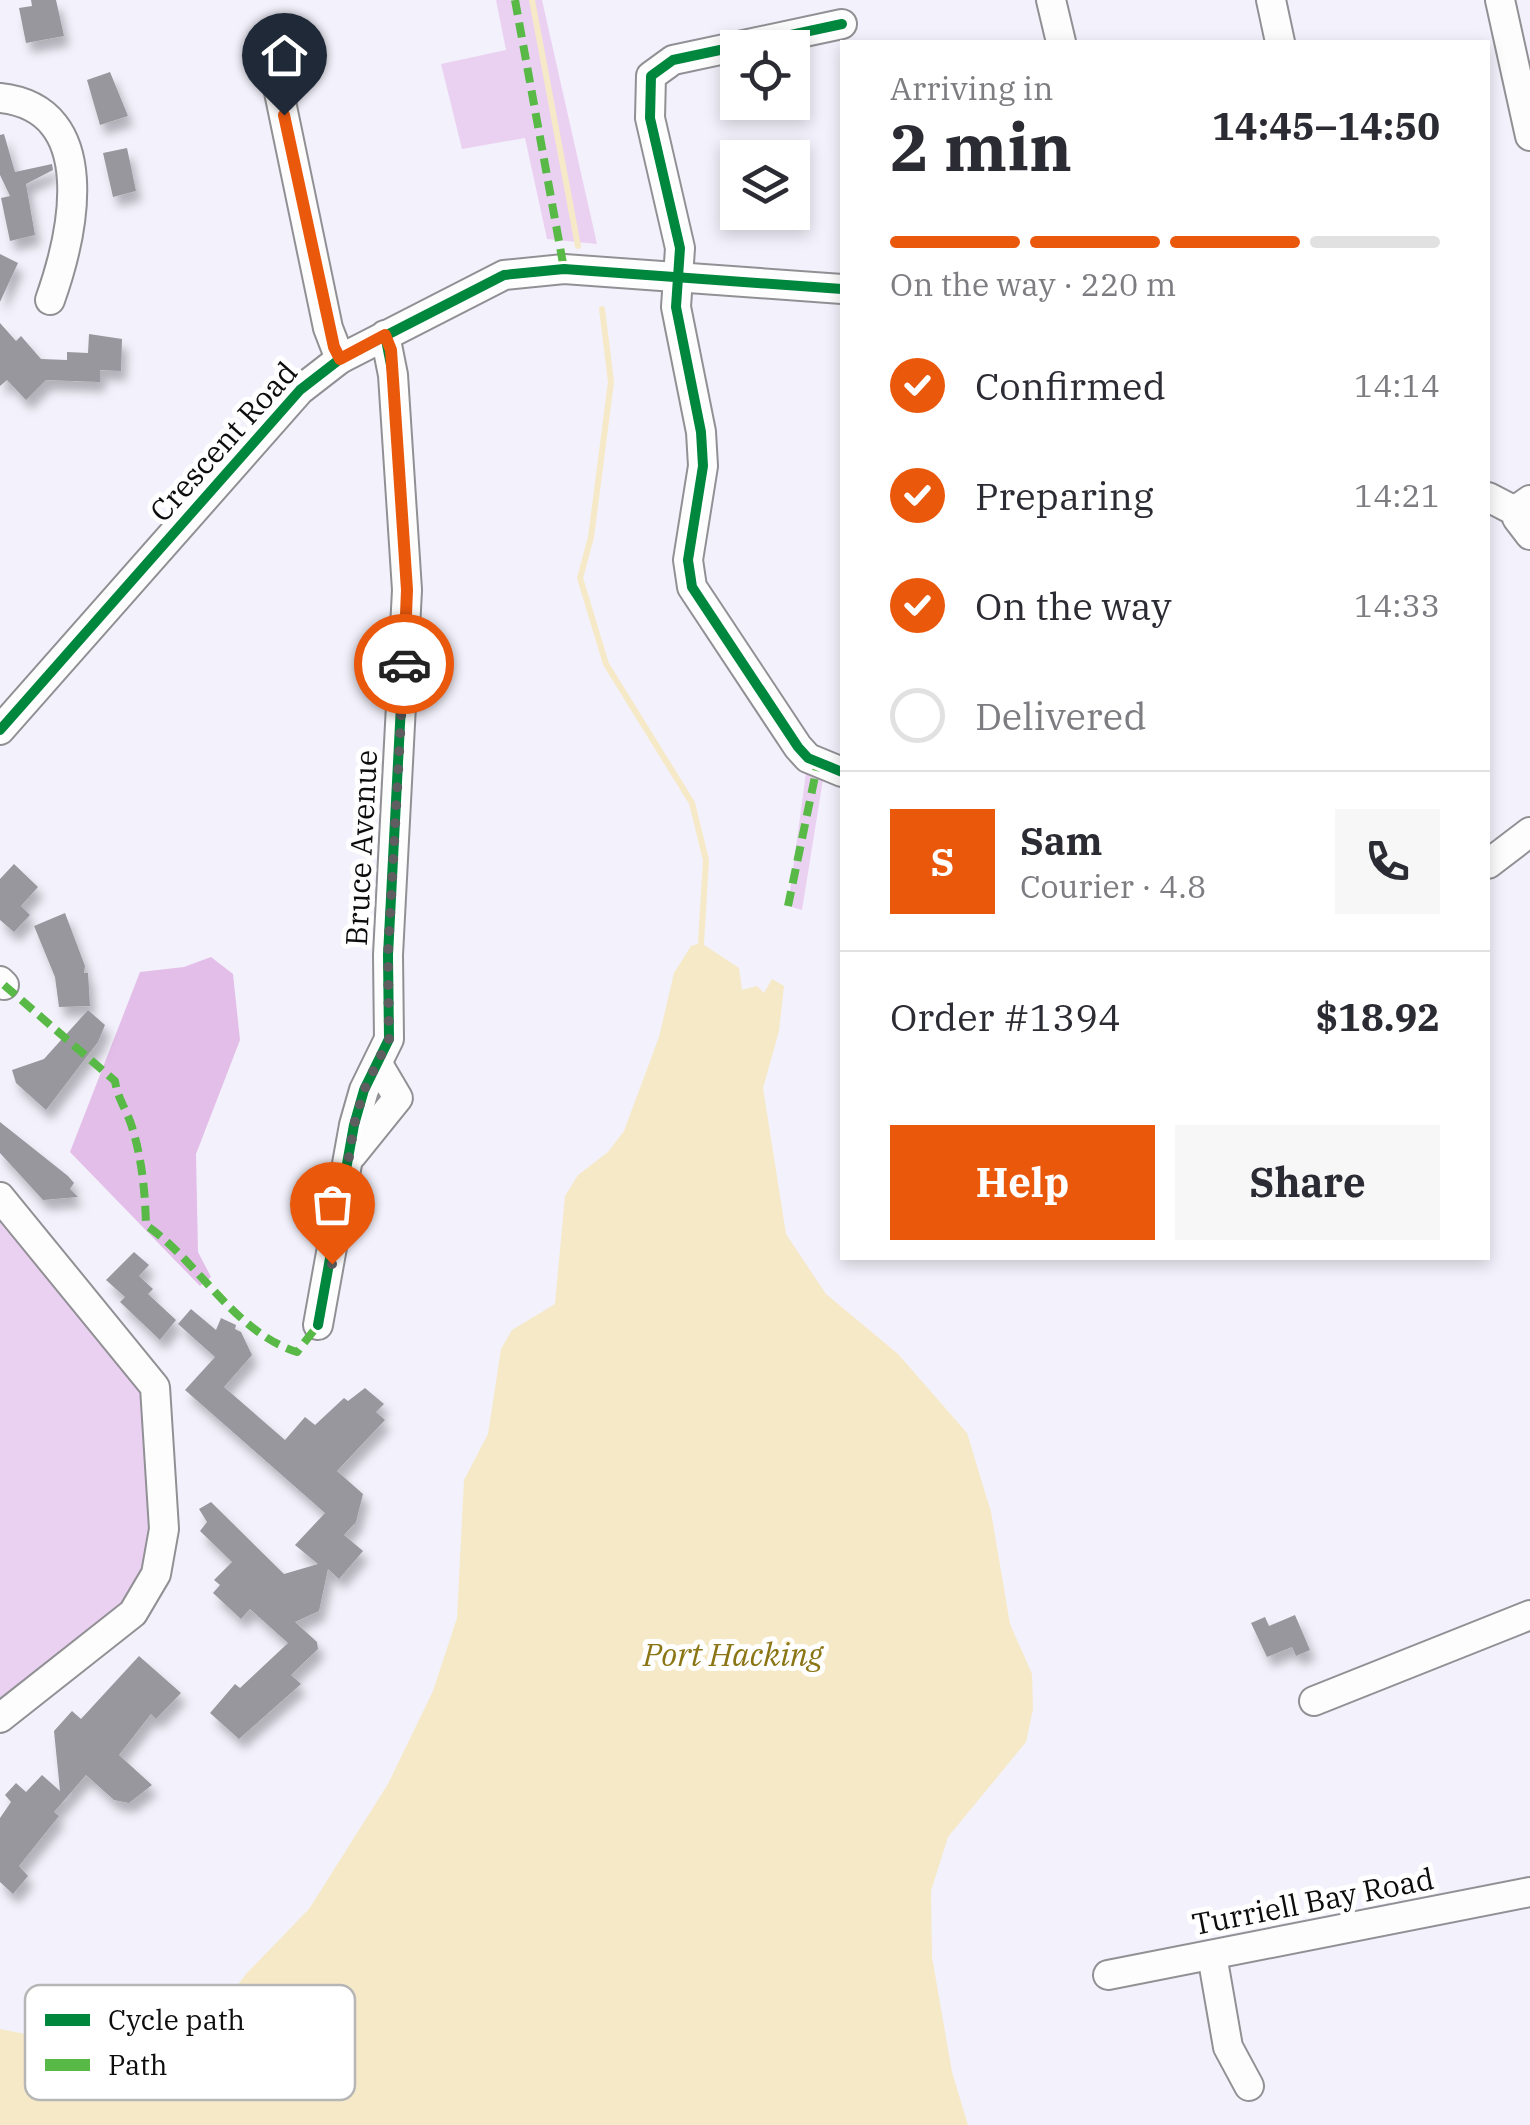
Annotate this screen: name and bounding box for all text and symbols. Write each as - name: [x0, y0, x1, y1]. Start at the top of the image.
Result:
- pin: [242, 13, 327, 116]
- icon: home: [257, 28, 312, 83]
- map controls: [720, 30, 810, 230]
- button: locate: [720, 30, 810, 120]
- text: Arriving in: [890, 67, 1053, 109]
- text: 14:45–14:50: [1212, 101, 1440, 150]
- text: 2 min: [890, 104, 1072, 189]
- button: layers: [720, 140, 810, 230]
- text: On the way · 220 m: [890, 263, 1176, 305]
- street label: Crescent Road: [141, 353, 305, 529]
- icon: check: [890, 358, 945, 413]
- text: Confirmed: [975, 361, 1166, 410]
- text: 14:14: [1354, 364, 1440, 406]
- icon: check: [890, 468, 945, 523]
- text: Preparing: [975, 471, 1154, 520]
- text: 14:21: [1354, 474, 1440, 516]
- icon: check: [890, 578, 945, 633]
- text: On the way: [975, 581, 1172, 630]
- text: 14:33: [1354, 584, 1440, 626]
- courier: [354, 614, 454, 714]
- icon: car: [377, 637, 432, 692]
- text: Delivered: [975, 691, 1147, 740]
- street label: Bruce Avenue: [336, 749, 385, 947]
- button: phone: [1335, 809, 1440, 914]
- text: Sam: [1020, 816, 1103, 865]
- text: S: [931, 837, 954, 886]
- text: Courier · 4.8: [1020, 865, 1206, 907]
- text: Order #1394: [890, 992, 1121, 1041]
- text: $18.92: [1315, 992, 1440, 1041]
- button: Help: [890, 1125, 1155, 1240]
- button: Share: [1175, 1125, 1440, 1240]
- pin: [290, 1162, 375, 1265]
- icon: bag: [305, 1177, 360, 1232]
- water label: Port Hacking: [642, 1633, 824, 1675]
- street label: Turriell Bay Road: [1189, 1858, 1437, 1943]
- legend: [25, 1985, 355, 2100]
- text: Cycle path: [108, 2001, 245, 2038]
- text: Path: [108, 2046, 167, 2083]

